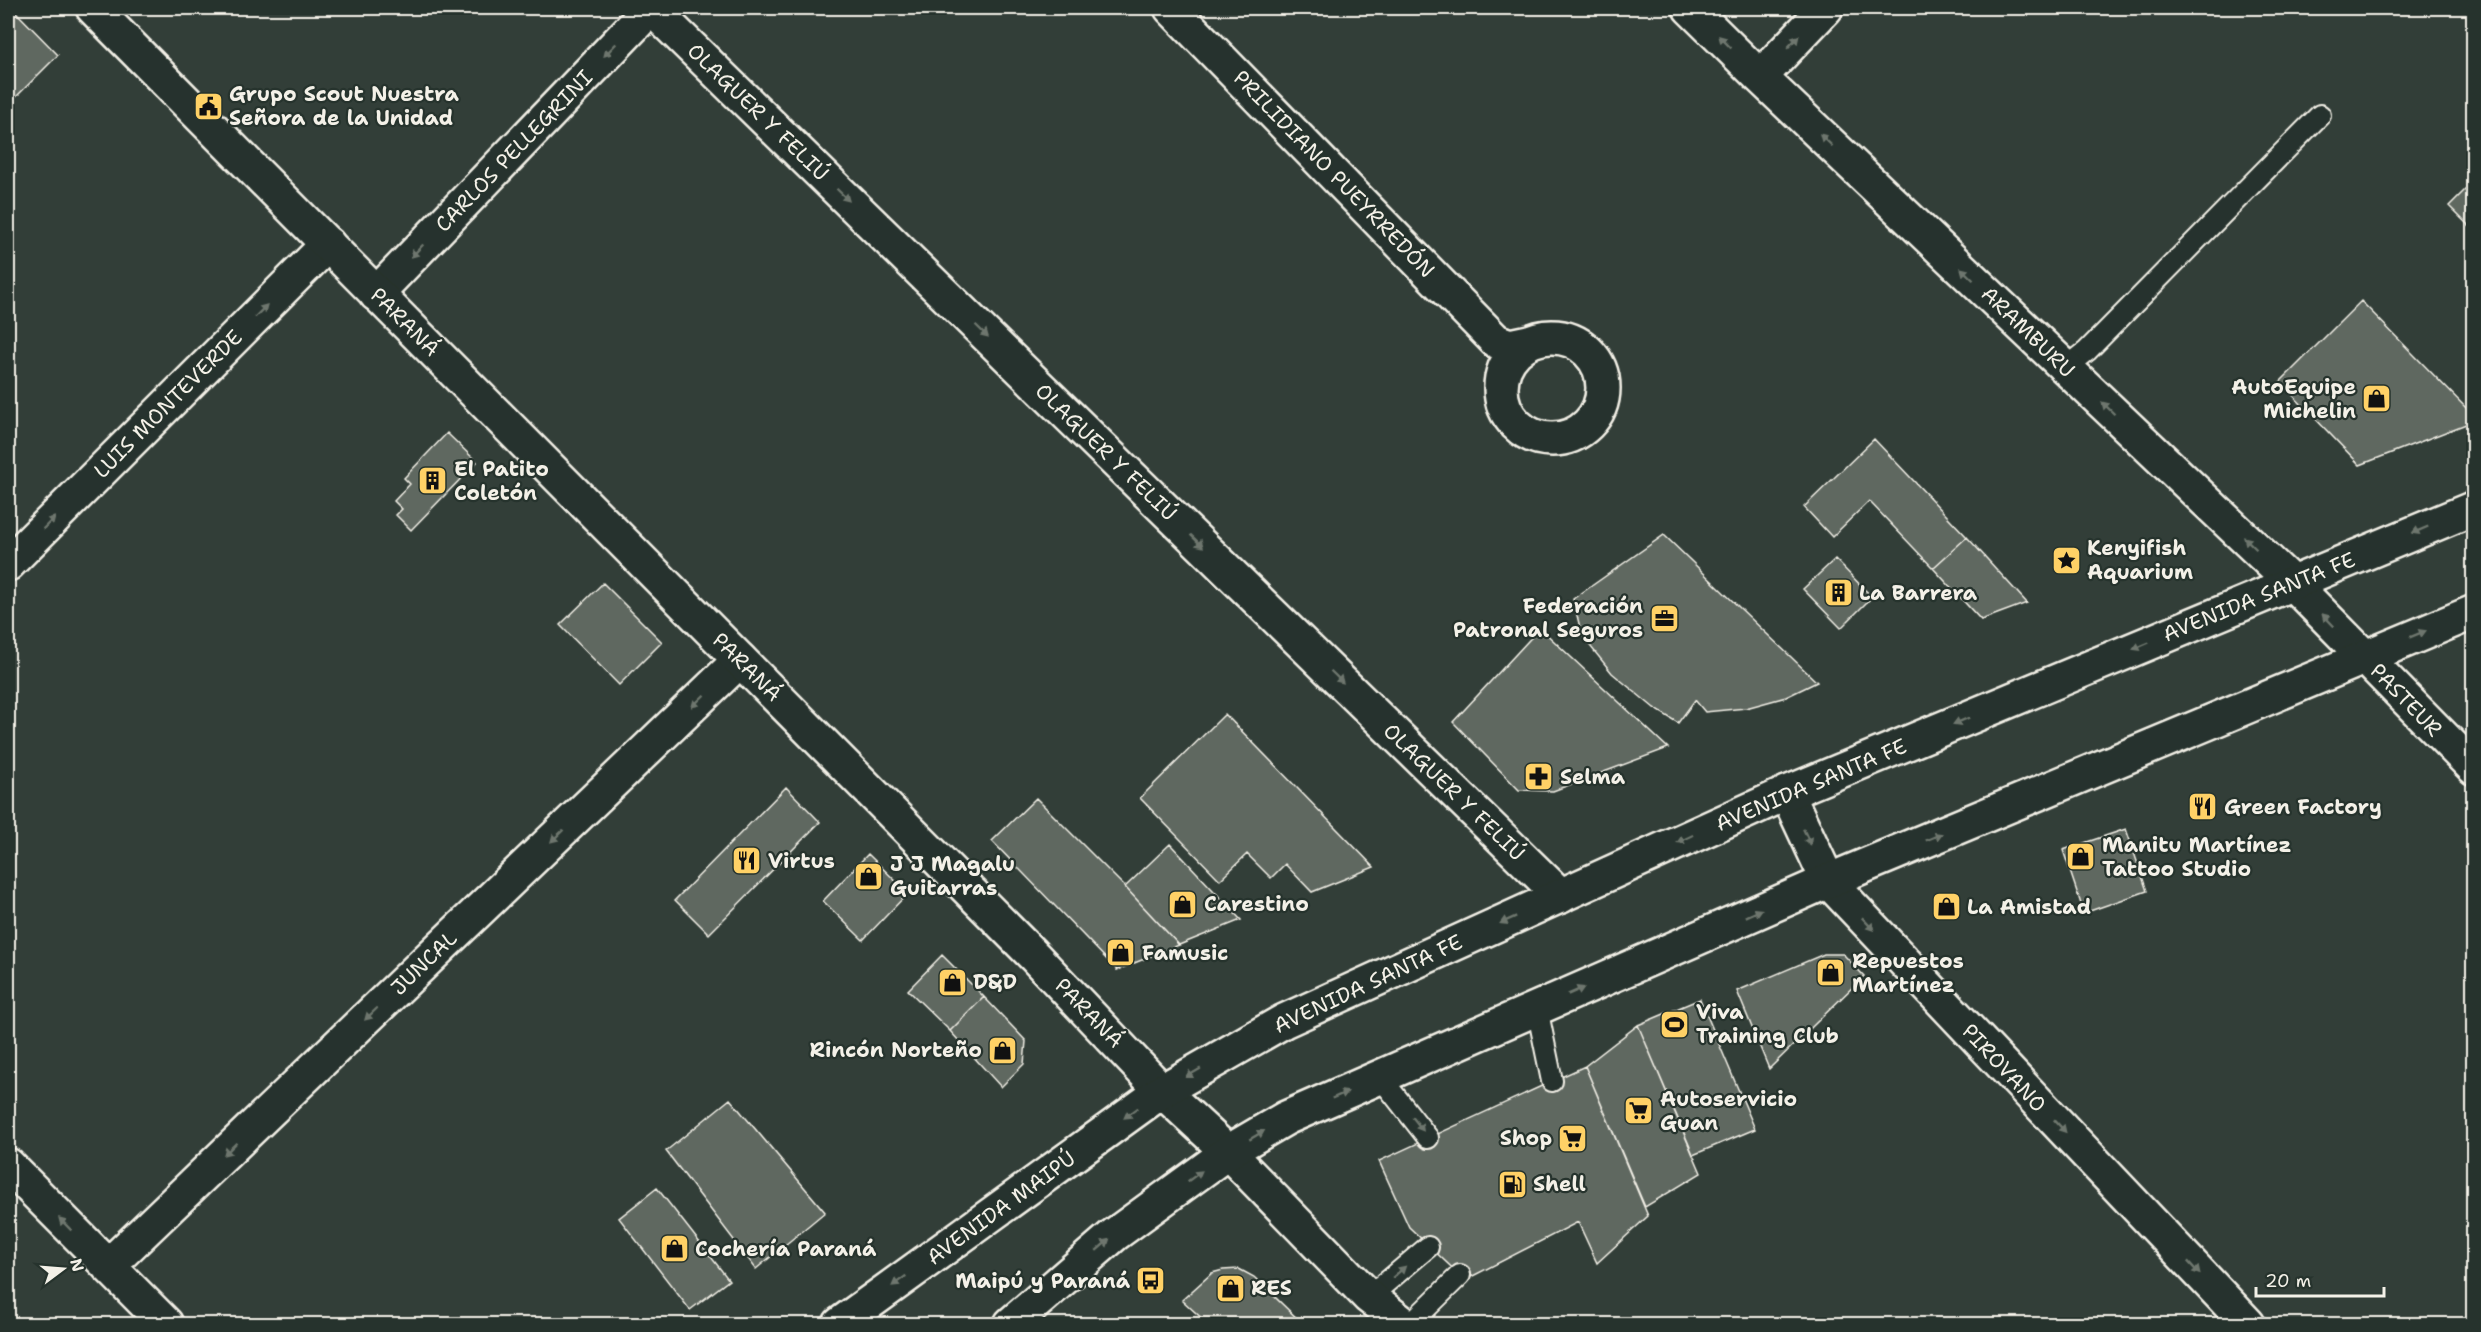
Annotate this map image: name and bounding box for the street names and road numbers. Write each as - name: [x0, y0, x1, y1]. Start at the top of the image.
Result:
- street label: OLAGUER Y FELIÚ: [681, 36, 836, 187]
- street label: CARLOS PELLEGRINI: [429, 64, 599, 238]
- street label: PRILIDIANO PUEYRREDÓN: [1227, 64, 1441, 284]
- street label: ARAMBURU: [1975, 280, 2081, 384]
- street label: PARANÁ: [364, 281, 446, 363]
- street label: LUIS MONTEVERDE: [88, 324, 248, 484]
- street label: OLAGUER Y FELIÚ: [1029, 376, 1184, 527]
- street label: AVENIDA SANTA FE: [2159, 546, 2359, 648]
- street label: PARANÁ: [706, 626, 788, 708]
- street label: PASTEUR: [2364, 657, 2448, 743]
- street label: OLAGUER Y FELIÚ: [1377, 716, 1532, 867]
- street label: AVENIDA SANTA FE: [1711, 732, 1911, 838]
- street label: JUNCAL: [385, 924, 463, 1001]
- street label: AVENIDA SANTA FE: [1269, 928, 1467, 1040]
- street label: PARANÁ: [1049, 971, 1130, 1054]
- street label: PIROVANO: [1956, 1018, 2052, 1118]
- street label: AVENIDA MAIPÚ: [920, 1144, 1081, 1271]

